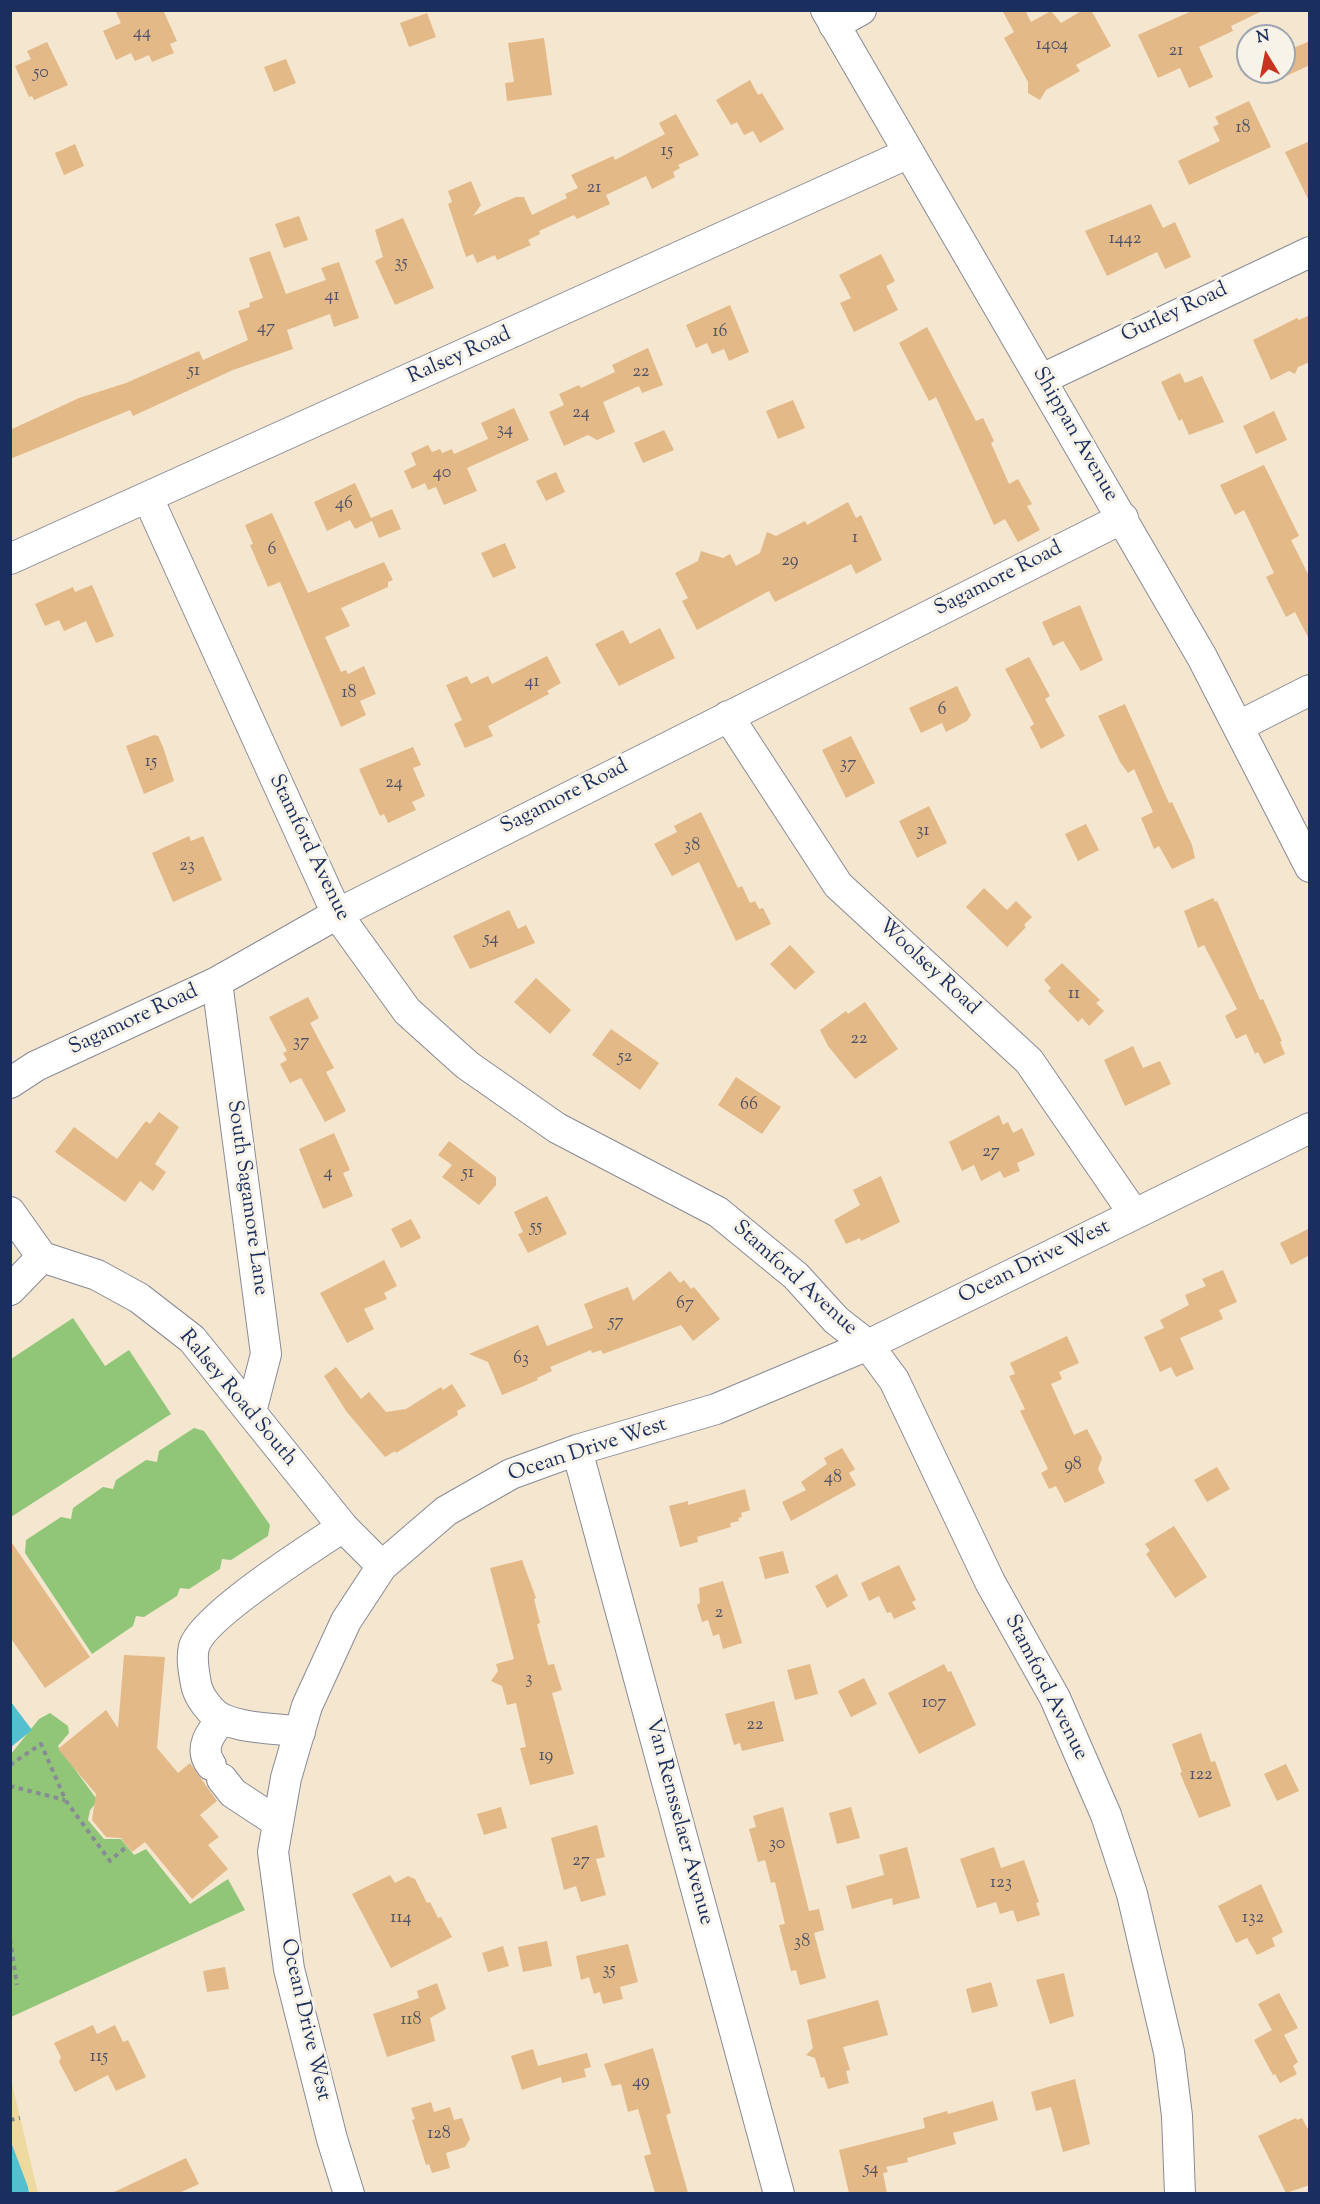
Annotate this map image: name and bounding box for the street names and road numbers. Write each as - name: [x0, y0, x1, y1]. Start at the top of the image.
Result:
- street label: Gurley Road: [1118, 278, 1232, 350]
- street label: Ralsey Road: [404, 323, 516, 391]
- street label: Shippan Avenue: [1025, 364, 1123, 506]
- street label: Sagamore Road: [931, 537, 1067, 623]
- street label: Sagamore Road: [497, 755, 633, 841]
- street label: Stamford Avenue: [262, 771, 354, 925]
- street label: Woolsey Road: [872, 915, 984, 1021]
- street label: Sagamore Road: [65, 980, 203, 1062]
- street label: South Sagamore Lane: [220, 1099, 272, 1297]
- street label: Ocean Drive West: [955, 1215, 1115, 1311]
- street label: Stamford Avenue: [726, 1216, 862, 1342]
- street label: Ralsey Road South: [173, 1326, 301, 1472]
- street label: Ocean Drive West: [506, 1413, 670, 1489]
- street label: Stamford Avenue: [998, 1611, 1092, 1765]
- street label: Van Rensselaer Avenue: [638, 1716, 718, 1928]
- street label: Ocean Drive West: [273, 1937, 335, 2103]

